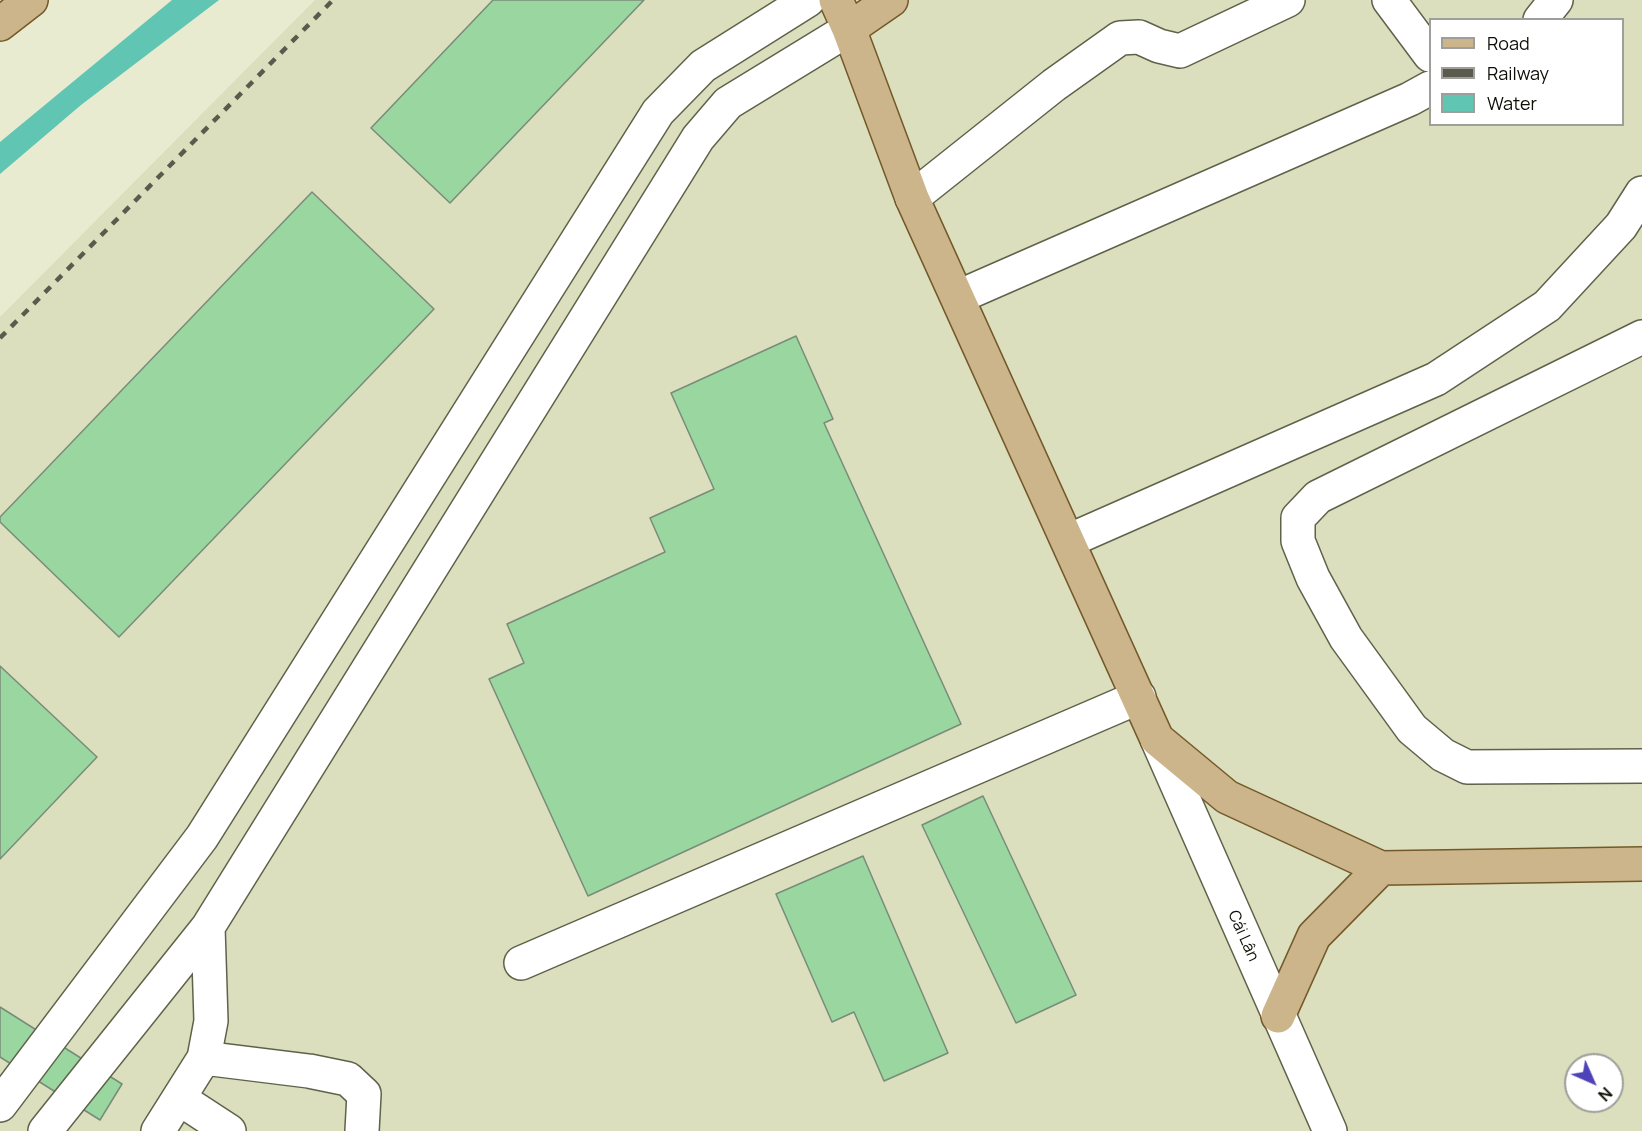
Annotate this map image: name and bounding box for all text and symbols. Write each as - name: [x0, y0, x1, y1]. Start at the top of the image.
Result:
- legend: [1429, 18, 1624, 126]
- text: Road: [1487, 31, 1530, 55]
- text: Railway: [1487, 61, 1549, 85]
- text: Water: [1487, 91, 1537, 115]
- street label: Cái Lân: [1223, 908, 1263, 964]
- north arrow: [1564, 1053, 1624, 1113]
- text: N: [1593, 1082, 1617, 1106]

